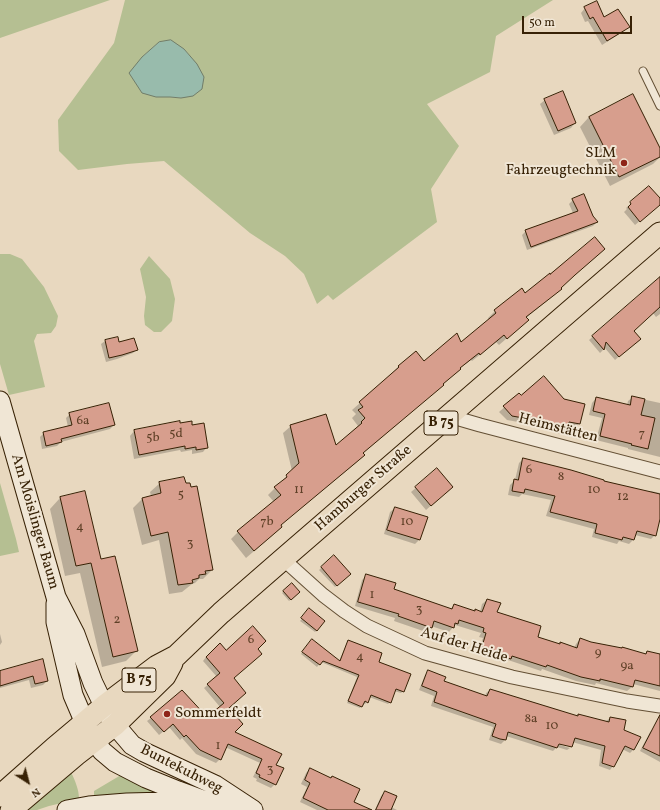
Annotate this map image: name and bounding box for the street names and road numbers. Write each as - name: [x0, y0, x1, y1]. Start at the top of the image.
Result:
- street label: Heimstätten: [516, 410, 600, 448]
- road number: B 75: [424, 411, 458, 435]
- street label: Hamburger Straße: [312, 442, 416, 536]
- street label: Am Moislinger Baum: [6, 452, 62, 592]
- street label: Auf der Heide: [418, 624, 510, 668]
- road number: B 75: [122, 668, 156, 692]
- street label: Buntekuhweg: [137, 742, 225, 798]

